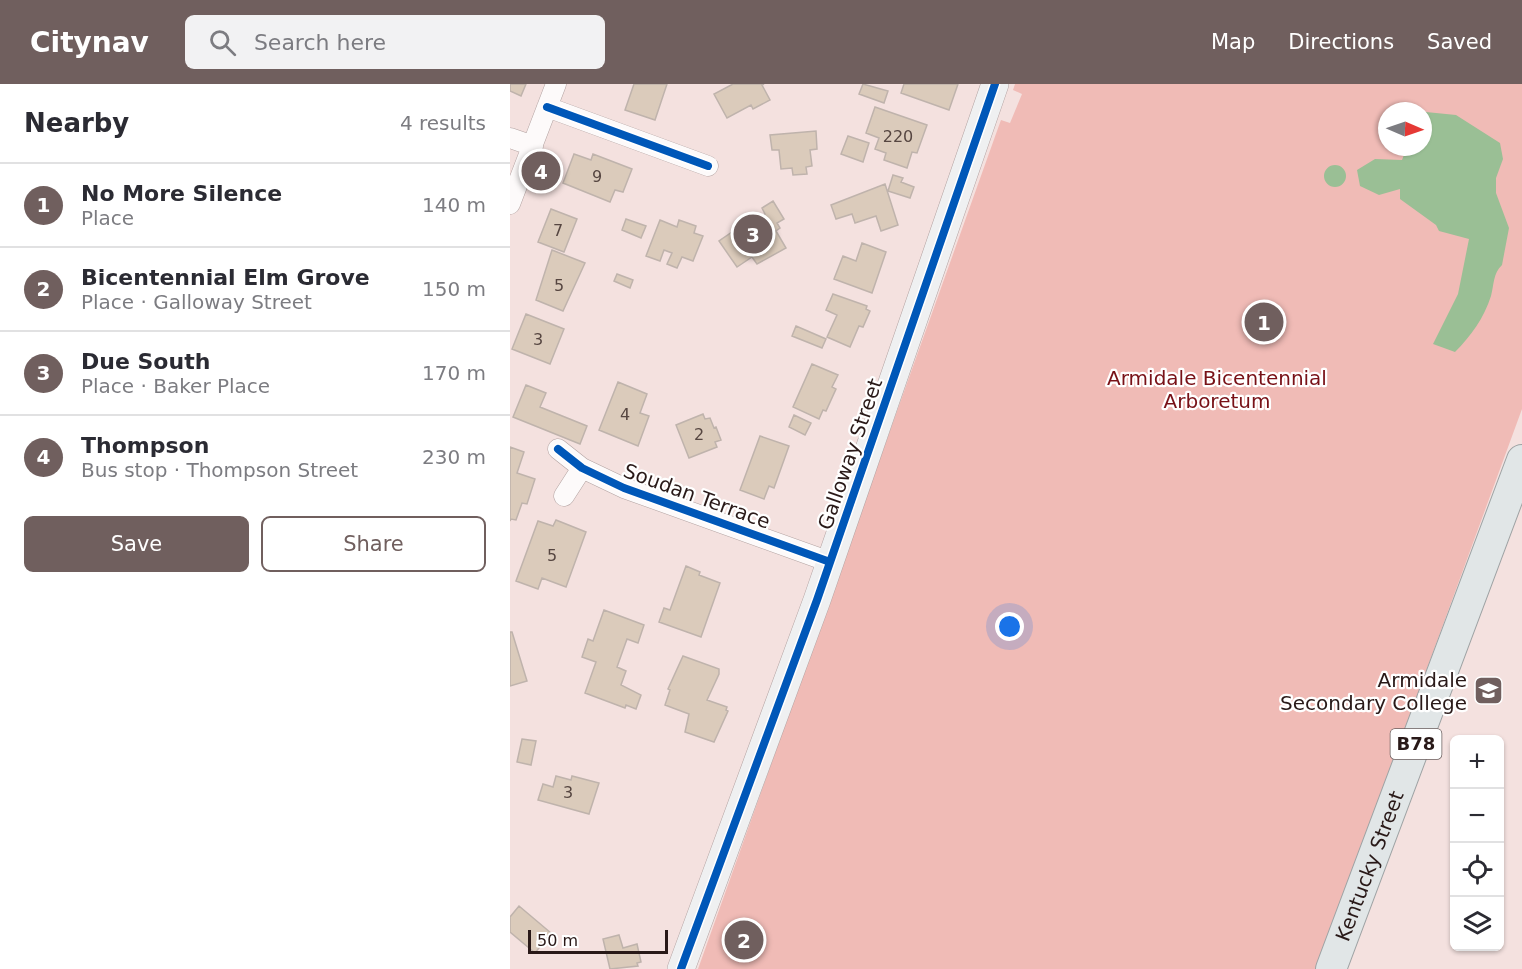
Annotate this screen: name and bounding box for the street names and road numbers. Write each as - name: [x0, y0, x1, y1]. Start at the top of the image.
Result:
- street label: Galloway Street: [813, 375, 887, 533]
- street label: Soudan Terrace: [620, 458, 774, 534]
- road number: B78: [1390, 729, 1442, 759]
- street label: Kentucky Street: [1331, 787, 1409, 944]

